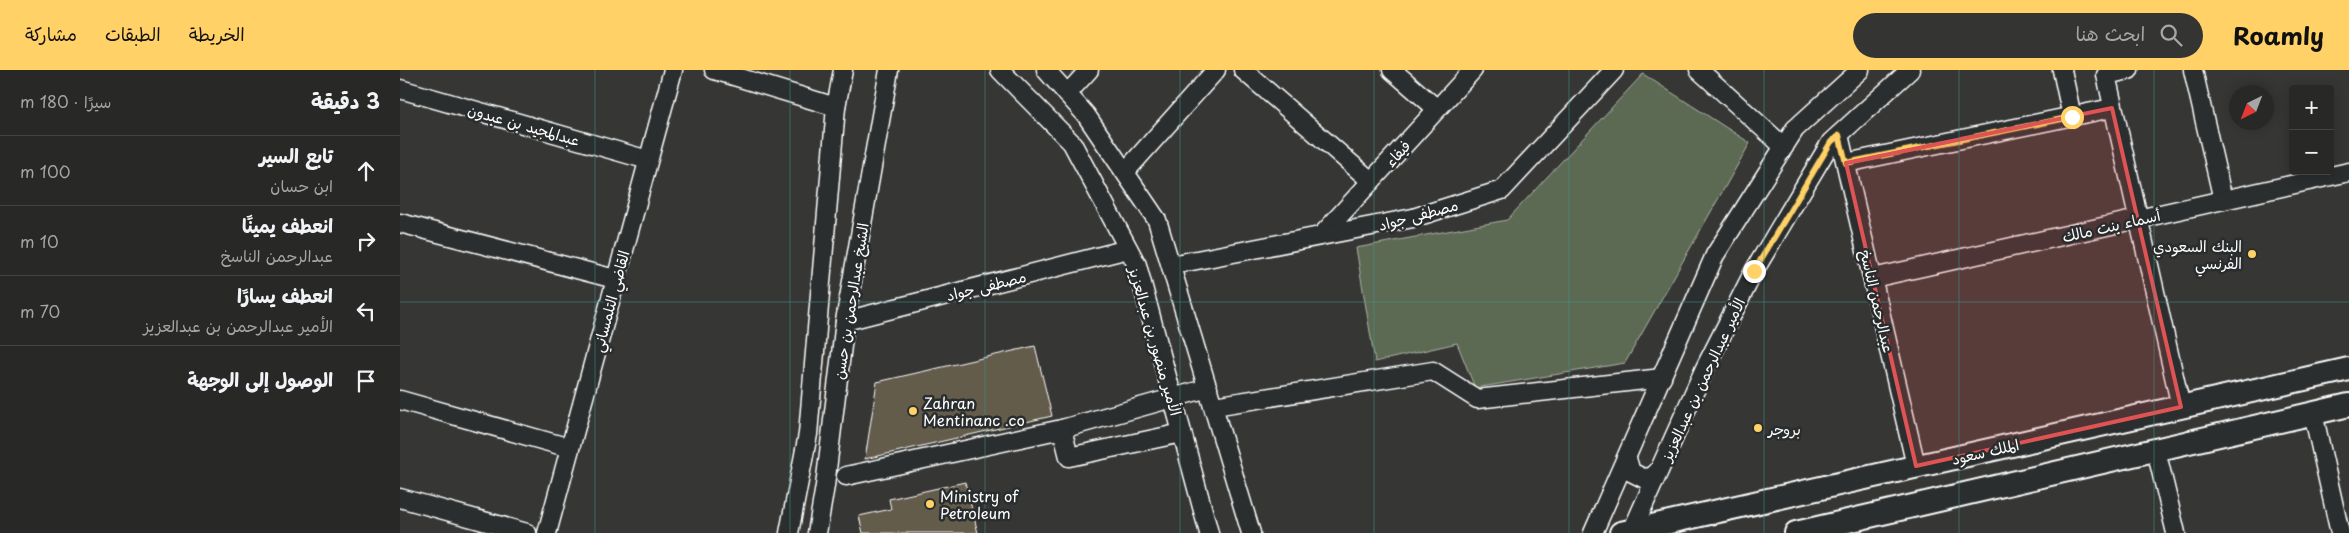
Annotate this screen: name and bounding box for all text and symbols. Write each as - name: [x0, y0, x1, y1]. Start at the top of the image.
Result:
- search box: [1853, 13, 2203, 58]
- text: Roamly: [2233, 17, 2324, 53]
- text: ابحث هنا: [2076, 19, 2145, 47]
- text: مشاركة: [25, 20, 77, 47]
- text: الطبقات: [105, 20, 161, 47]
- text: الخريطة: [189, 20, 245, 47]
- icon: search: [2157, 21, 2185, 49]
- text: 3 دقيقة: [311, 84, 380, 116]
- north arrow: [2229, 85, 2274, 130]
- map controls: [2289, 85, 2334, 175]
- button: +: [2289, 85, 2334, 130]
- text: سيرًا · 180 m: [20, 89, 112, 113]
- street label: عبدالمجيد بن عبدون: [465, 97, 583, 151]
- route start: [2061, 106, 2084, 129]
- button: −: [2289, 130, 2334, 175]
- street label: فيفاء: [1379, 134, 1415, 172]
- text: تابع السير: [259, 141, 333, 169]
- icon: ahead: [352, 157, 380, 185]
- text: 100 m: [20, 159, 70, 183]
- text: ابن حسان: [270, 173, 333, 197]
- street label: مصطفى جواد: [1375, 192, 1461, 236]
- street label: أسماء بنت مالك: [2060, 202, 2163, 247]
- text: انعطف يمينًا: [242, 211, 333, 239]
- street label: الشيخ عبدالرحمن بن حسن: [826, 221, 874, 381]
- icon: right: [352, 227, 380, 255]
- text: 10 m: [20, 229, 59, 253]
- place label: البنك السعودي الفرنسي: [2153, 234, 2242, 277]
- text: عبدالرحمن الناسخ: [221, 243, 333, 267]
- street label: القاضي التلمساني: [585, 247, 638, 355]
- street label: عبدالرحمن الناسخ: [1855, 247, 1901, 355]
- marker: البنك السعودي الفرنسي: [2246, 248, 2258, 260]
- route end: [1743, 260, 1766, 283]
- street label: الأمير منصور بن عبدالعزيز: [1123, 262, 1188, 418]
- street label: مصطفى جواد: [943, 264, 1029, 306]
- text: انعطف يسارًا: [237, 281, 333, 309]
- street label: الأمير عبدالرحمن بن عبدالعزيز: [1653, 293, 1750, 466]
- icon: left: [352, 297, 380, 325]
- text: 70 m: [20, 299, 60, 323]
- text: الأمير عبدالرحمن بن عبدالعزيز: [143, 313, 333, 337]
- text: الوصول إلى الوجهة: [187, 365, 333, 393]
- icon: arrive: [352, 367, 380, 395]
- place label: Zahran Mentinanc .co: [923, 391, 1025, 431]
- marker: Zahran Mentinanc .co: [907, 405, 919, 417]
- place label: بروجر: [1767, 417, 1801, 440]
- marker: بروجر: [1752, 422, 1764, 434]
- street label: الملك سعود: [1949, 432, 2021, 470]
- place label: Ministry of Petroleum: [940, 484, 1019, 524]
- marker: Ministry of Petroleum: [924, 498, 936, 510]

